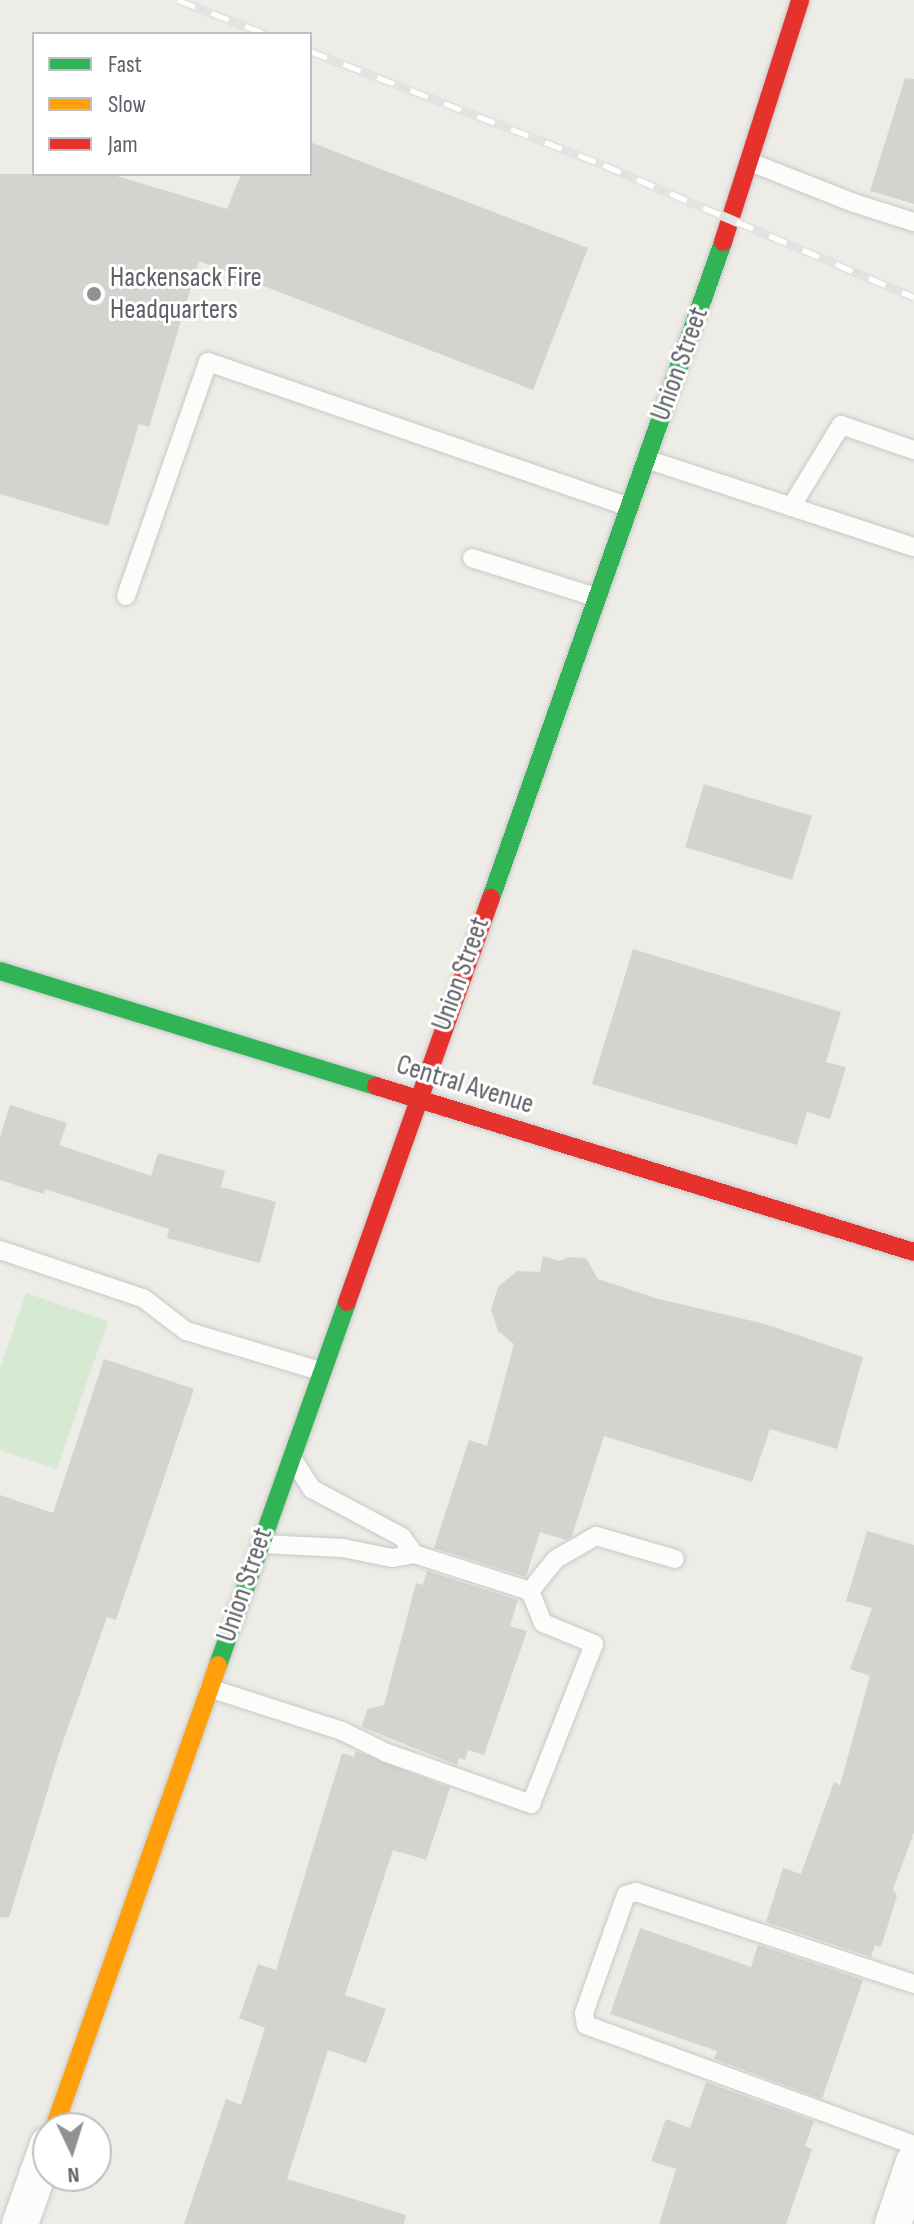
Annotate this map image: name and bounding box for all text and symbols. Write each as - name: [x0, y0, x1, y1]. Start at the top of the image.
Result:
- legend: [32, 32, 312, 176]
- text: Fast: [108, 50, 142, 79]
- text: Slow: [108, 90, 146, 119]
- text: Jam: [108, 130, 138, 159]
- place label: Hackensack Fire Headquarters: [110, 261, 262, 327]
- marker: Hackensack Fire Headquarters: [85, 285, 103, 303]
- street label: Union Street: [644, 303, 716, 425]
- street label: Union Street: [425, 913, 497, 1035]
- street label: Central Avenue: [392, 1048, 538, 1122]
- street label: Union Street: [210, 1524, 280, 1646]
- north arrow: [32, 2112, 112, 2192]
- text: N: [67, 2161, 80, 2188]

